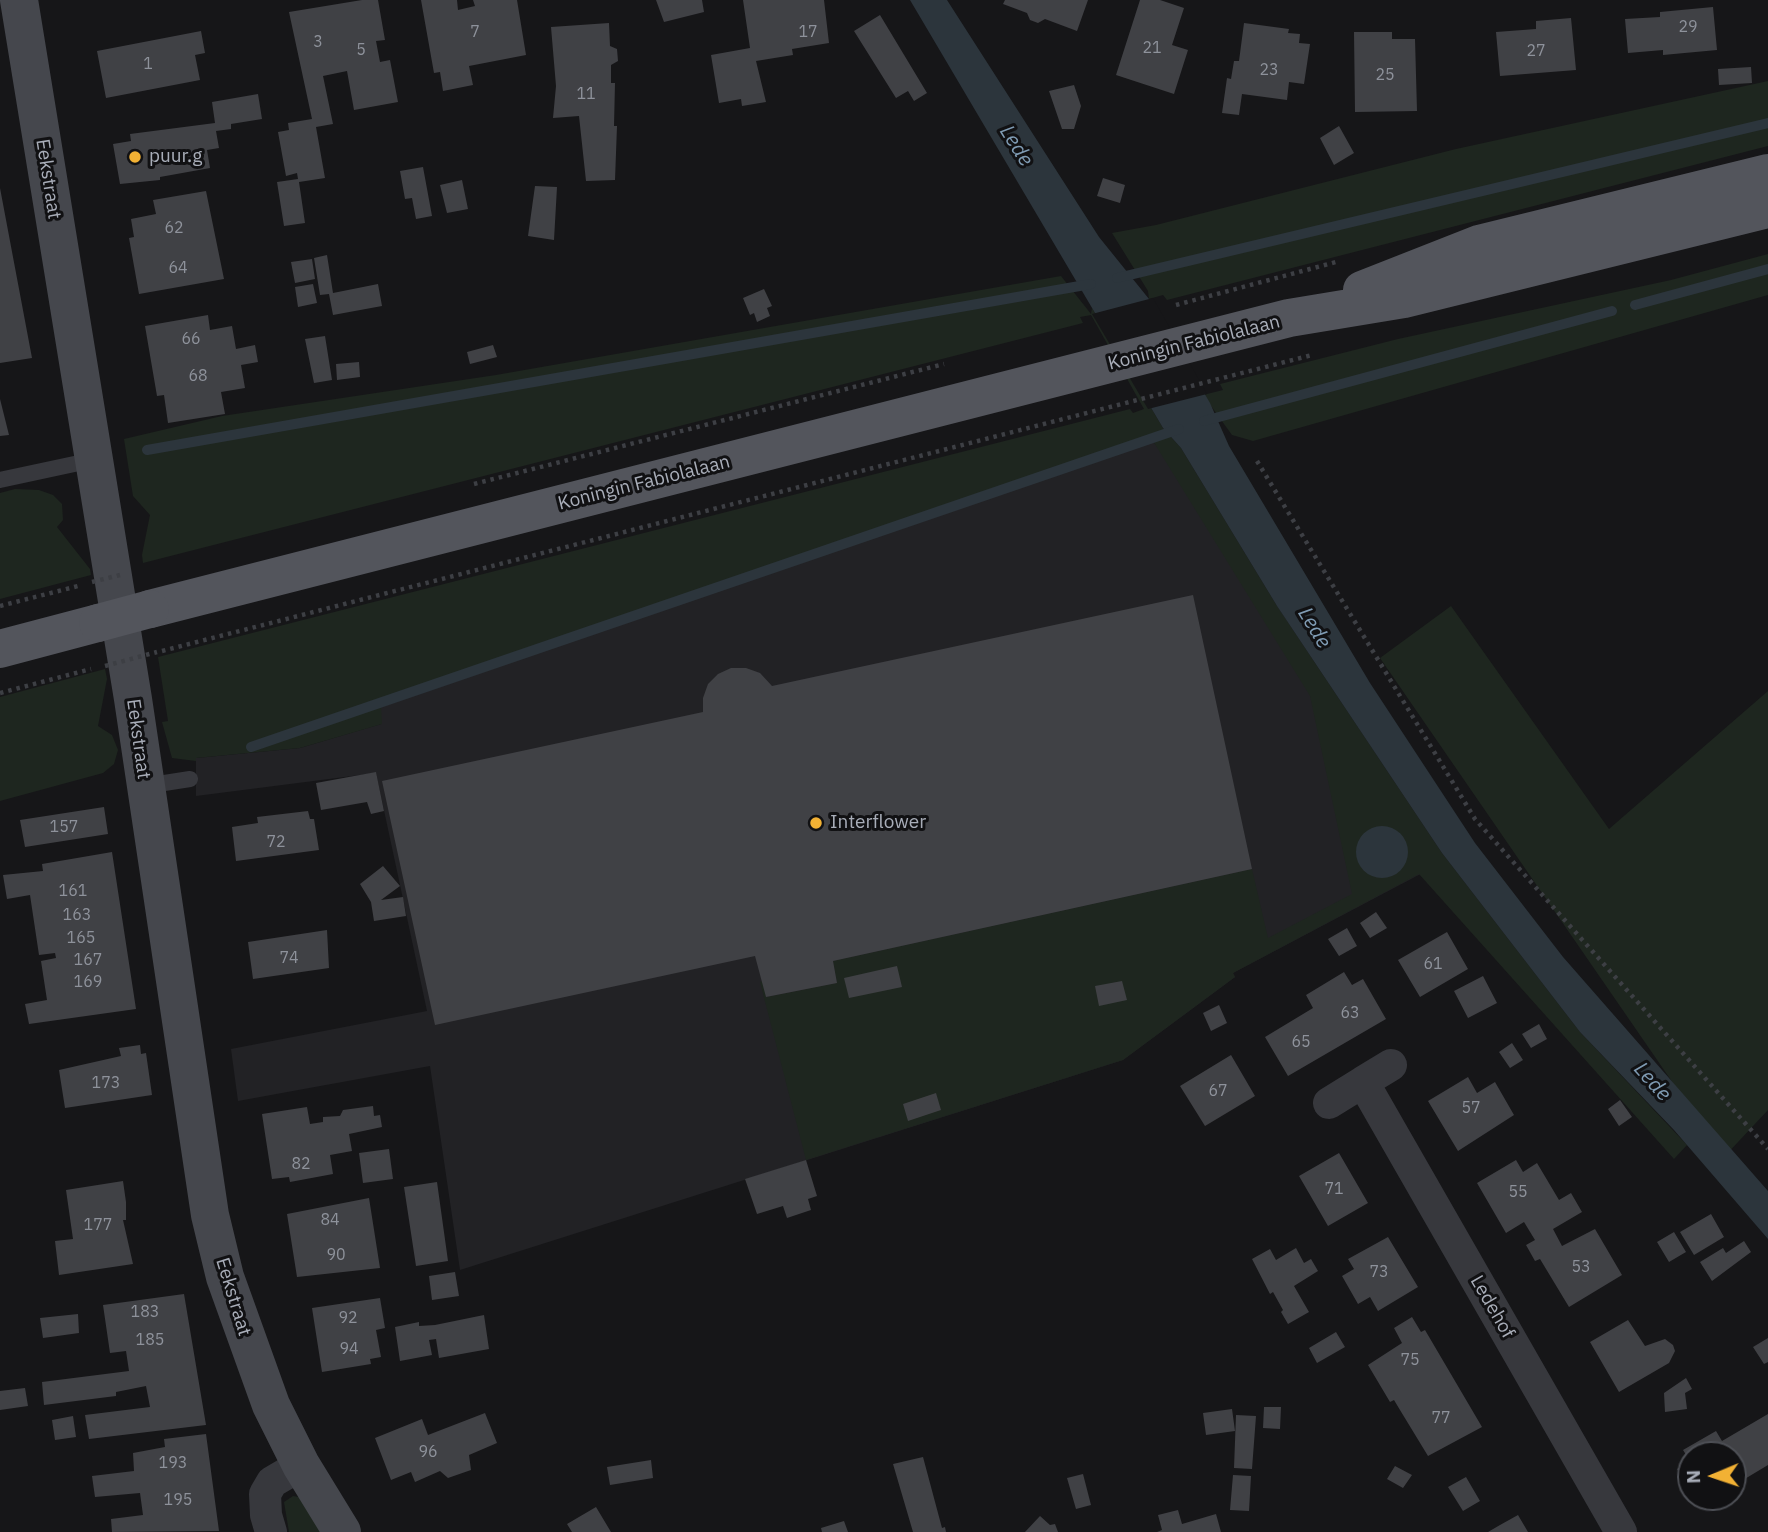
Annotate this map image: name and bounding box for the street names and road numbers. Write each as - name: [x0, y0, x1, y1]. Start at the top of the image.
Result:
- street label: Eekstraat: [30, 137, 66, 221]
- street label: Koningin Fabiolalaan: [1106, 311, 1282, 375]
- street label: Koningin Fabiolalaan: [556, 451, 732, 515]
- street label: Eekstraat: [121, 697, 155, 781]
- street label: Eekstraat: [210, 1255, 256, 1339]
- street label: Ledehof: [1465, 1272, 1519, 1342]

